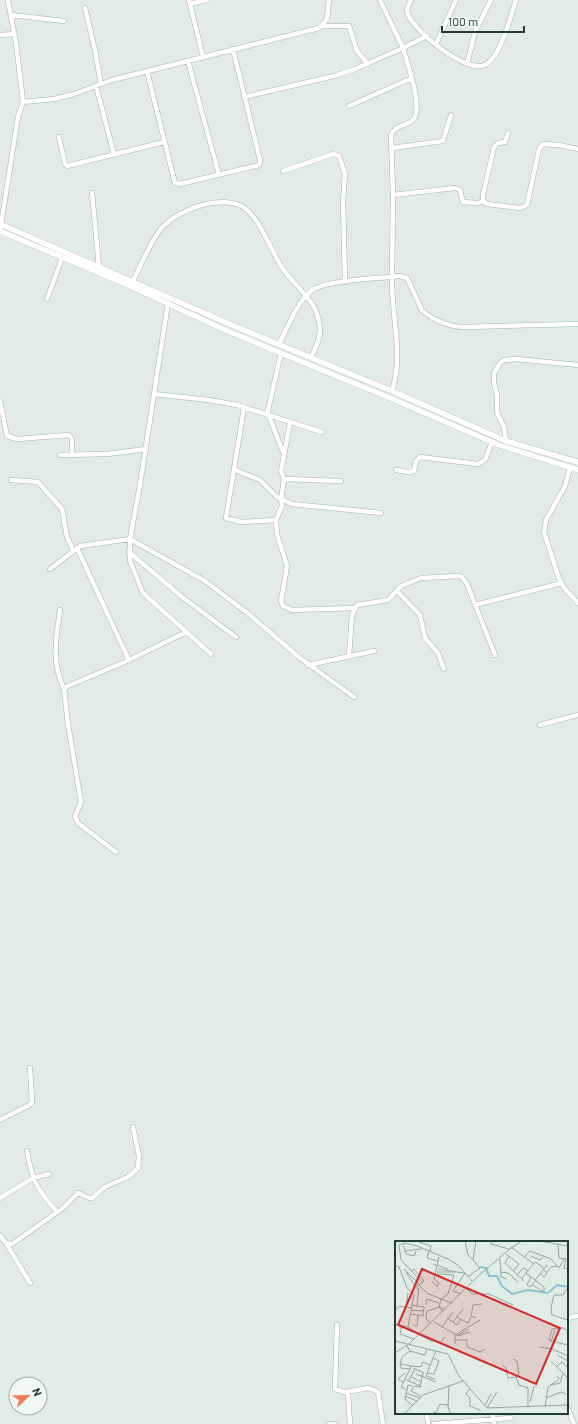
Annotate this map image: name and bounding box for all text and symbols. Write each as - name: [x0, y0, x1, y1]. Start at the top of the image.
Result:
- scale bar: [442, 8, 524, 34]
- text: 100 m: [448, 14, 478, 28]
- inset map: [395, 1241, 568, 1414]
- north arrow: [8, 1376, 48, 1416]
- text: N: [30, 1386, 45, 1398]

